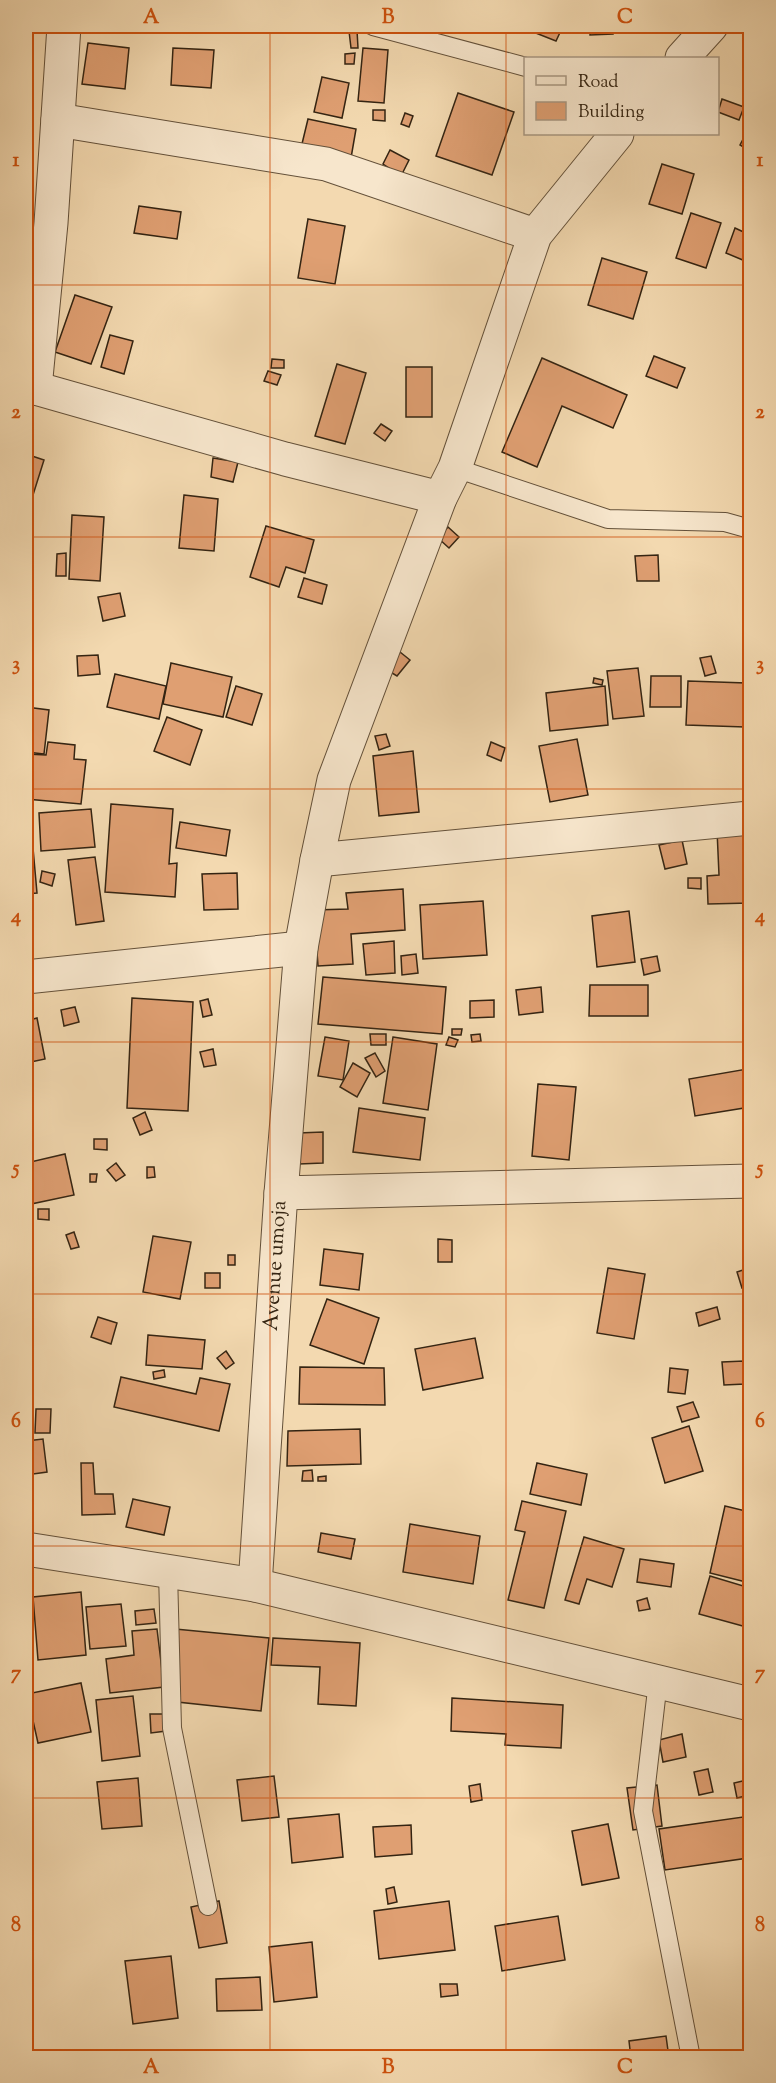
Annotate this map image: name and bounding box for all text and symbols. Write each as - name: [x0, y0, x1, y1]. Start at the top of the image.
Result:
- text: A: [143, 4, 160, 33]
- text: B: [382, 4, 395, 33]
- text: C: [617, 4, 633, 33]
- legend: [524, 57, 719, 135]
- text: Road: [578, 70, 618, 96]
- text: Building: [578, 100, 644, 126]
- text: 1: [13, 147, 20, 176]
- text: 1: [757, 147, 764, 176]
- text: 2: [11, 399, 21, 428]
- text: 2: [755, 399, 765, 428]
- text: 3: [12, 651, 20, 680]
- text: 3: [756, 651, 764, 680]
- text: 4: [10, 903, 21, 932]
- text: 4: [754, 903, 765, 932]
- text: 5: [11, 1155, 20, 1184]
- text: 5: [755, 1155, 764, 1184]
- street label: Avenue umoja: [257, 1199, 295, 1332]
- text: 6: [11, 1408, 21, 1437]
- text: 6: [755, 1408, 765, 1437]
- text: 7: [11, 1660, 22, 1689]
- text: 7: [755, 1660, 766, 1689]
- text: 8: [11, 1912, 21, 1941]
- text: 8: [755, 1912, 765, 1941]
- text: A: [143, 2054, 160, 2083]
- text: B: [382, 2054, 395, 2083]
- text: C: [617, 2054, 633, 2083]

